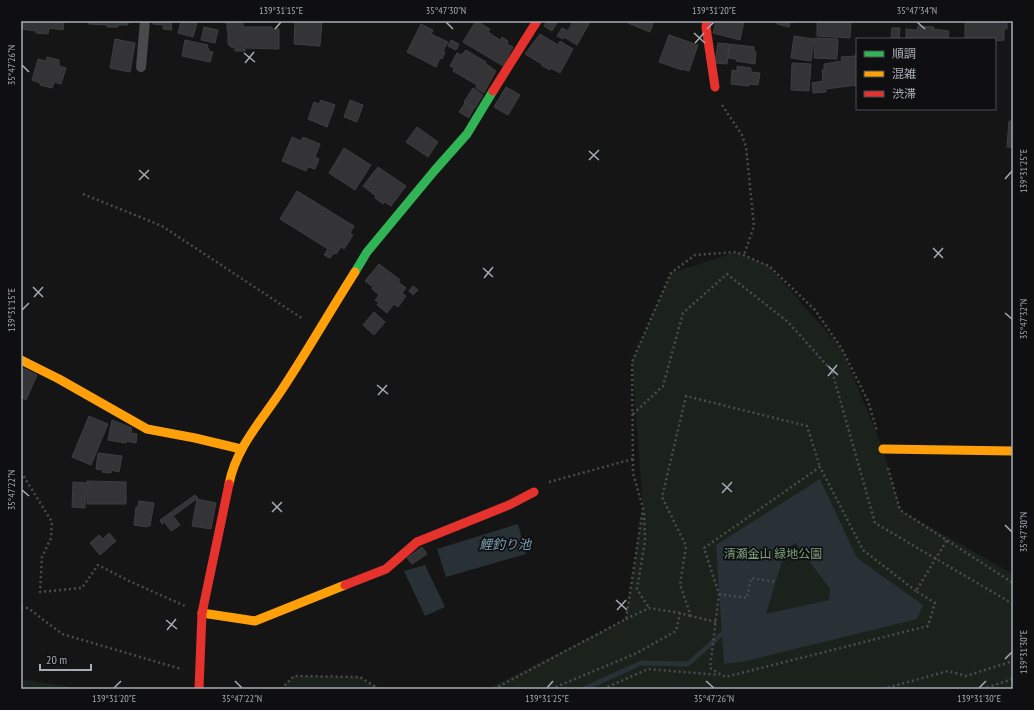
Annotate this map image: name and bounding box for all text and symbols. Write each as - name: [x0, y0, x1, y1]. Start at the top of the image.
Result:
- text: 139°31'15"E: [259, 4, 303, 17]
- text: 35°47'30"N: [426, 4, 466, 17]
- text: 139°31'20"E: [692, 4, 736, 17]
- text: 35°47'34"N: [897, 4, 937, 17]
- legend: [856, 38, 996, 110]
- text: 35°47'26"N: [5, 45, 18, 85]
- text: 順調: [892, 46, 916, 61]
- text: 混雑: [892, 66, 916, 81]
- text: 渋滞: [892, 86, 916, 101]
- text: 139°31'25"E: [1017, 149, 1030, 193]
- text: 139°31'15"E: [5, 288, 18, 332]
- text: 35°47'32"N: [1017, 299, 1030, 339]
- text: 35°47'22"N: [5, 470, 18, 510]
- text: 35°47'30"N: [1017, 512, 1030, 552]
- water label: 鯉釣り池: [479, 536, 533, 553]
- park label: 清瀬金山 緑地公園: [724, 546, 822, 561]
- text: 139°31'30"E: [1017, 630, 1030, 674]
- scale bar: [40, 646, 91, 672]
- text: 20 m: [46, 652, 67, 667]
- text: 139°31'20"E: [92, 692, 136, 705]
- text: 35°47'22"N: [222, 692, 262, 705]
- text: 139°31'25"E: [525, 692, 569, 705]
- text: 35°47'26"N: [694, 692, 734, 705]
- text: 139°31'30"E: [957, 692, 1001, 705]

